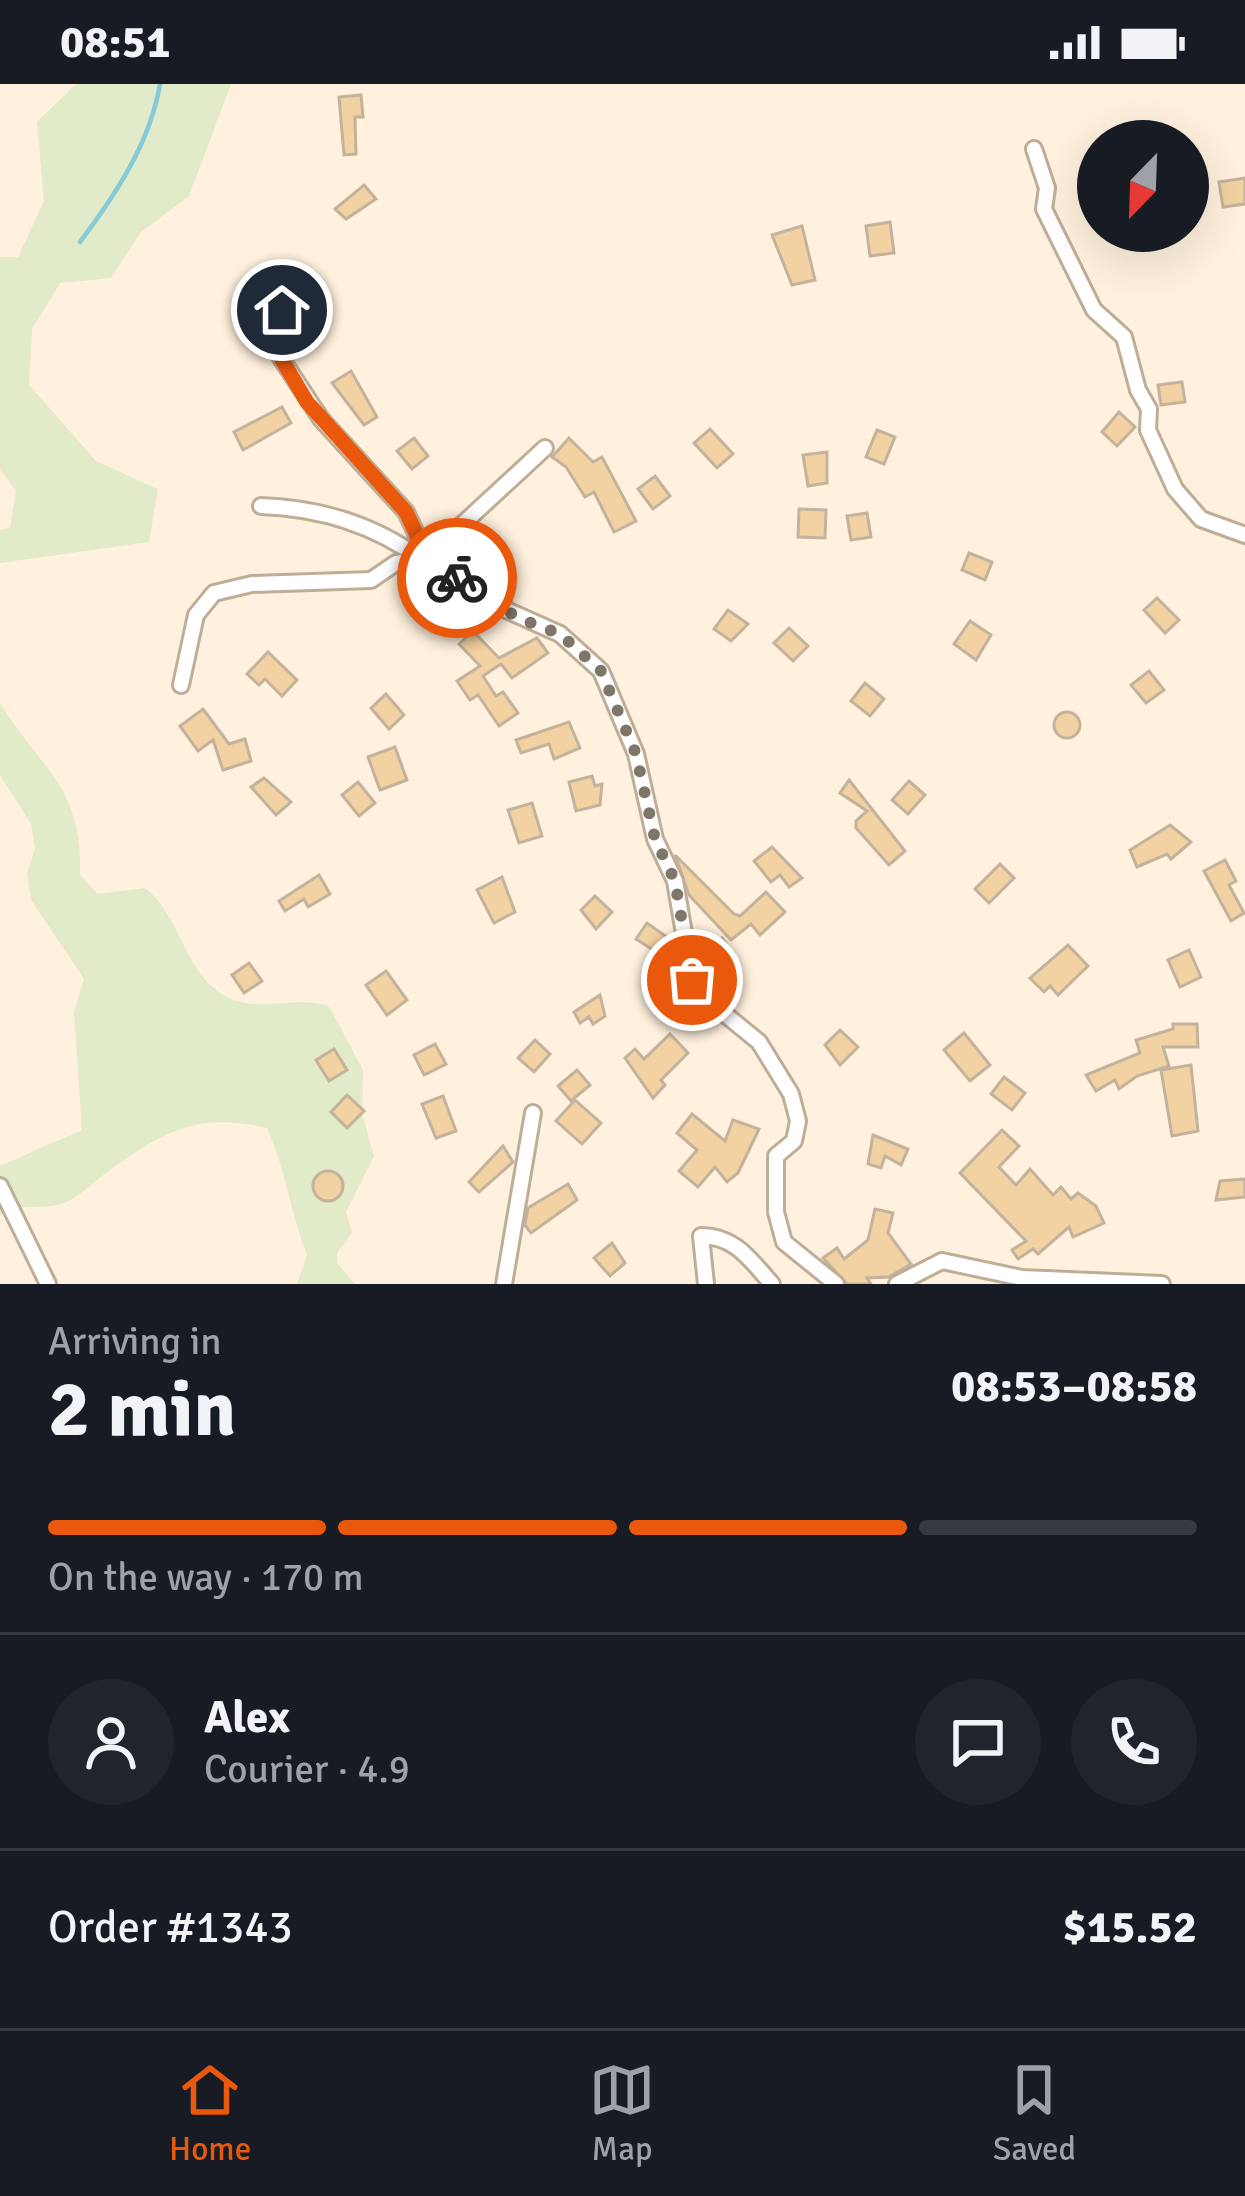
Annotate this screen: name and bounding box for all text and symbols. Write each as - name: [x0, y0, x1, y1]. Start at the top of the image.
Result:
- text: 08:51: [60, 15, 170, 70]
- north arrow: [1077, 120, 1209, 252]
- map controls: [1077, 120, 1209, 252]
- pin: [231, 259, 333, 361]
- icon: home: [249, 277, 315, 343]
- courier: [397, 518, 517, 638]
- icon: bike: [424, 545, 490, 611]
- pin: [641, 929, 743, 1031]
- icon: bag: [659, 947, 725, 1013]
- text: Arriving in: [48, 1317, 222, 1365]
- text: 08:53–08:58: [951, 1359, 1197, 1414]
- text: 2 min: [48, 1362, 236, 1458]
- text: On the way · 170 m: [48, 1553, 364, 1601]
- button: person: [48, 1679, 174, 1805]
- button: chat: [915, 1679, 1041, 1805]
- button: phone: [1071, 1679, 1197, 1805]
- text: Alex: [204, 1690, 290, 1745]
- text: Courier · 4.9: [204, 1745, 410, 1793]
- text: Order #1343: [48, 1900, 293, 1955]
- text: $15.52: [1063, 1900, 1197, 1955]
- tab: Home: [169, 2057, 251, 2170]
- tab: Map: [589, 2057, 655, 2170]
- tab: Saved: [993, 2057, 1076, 2170]

